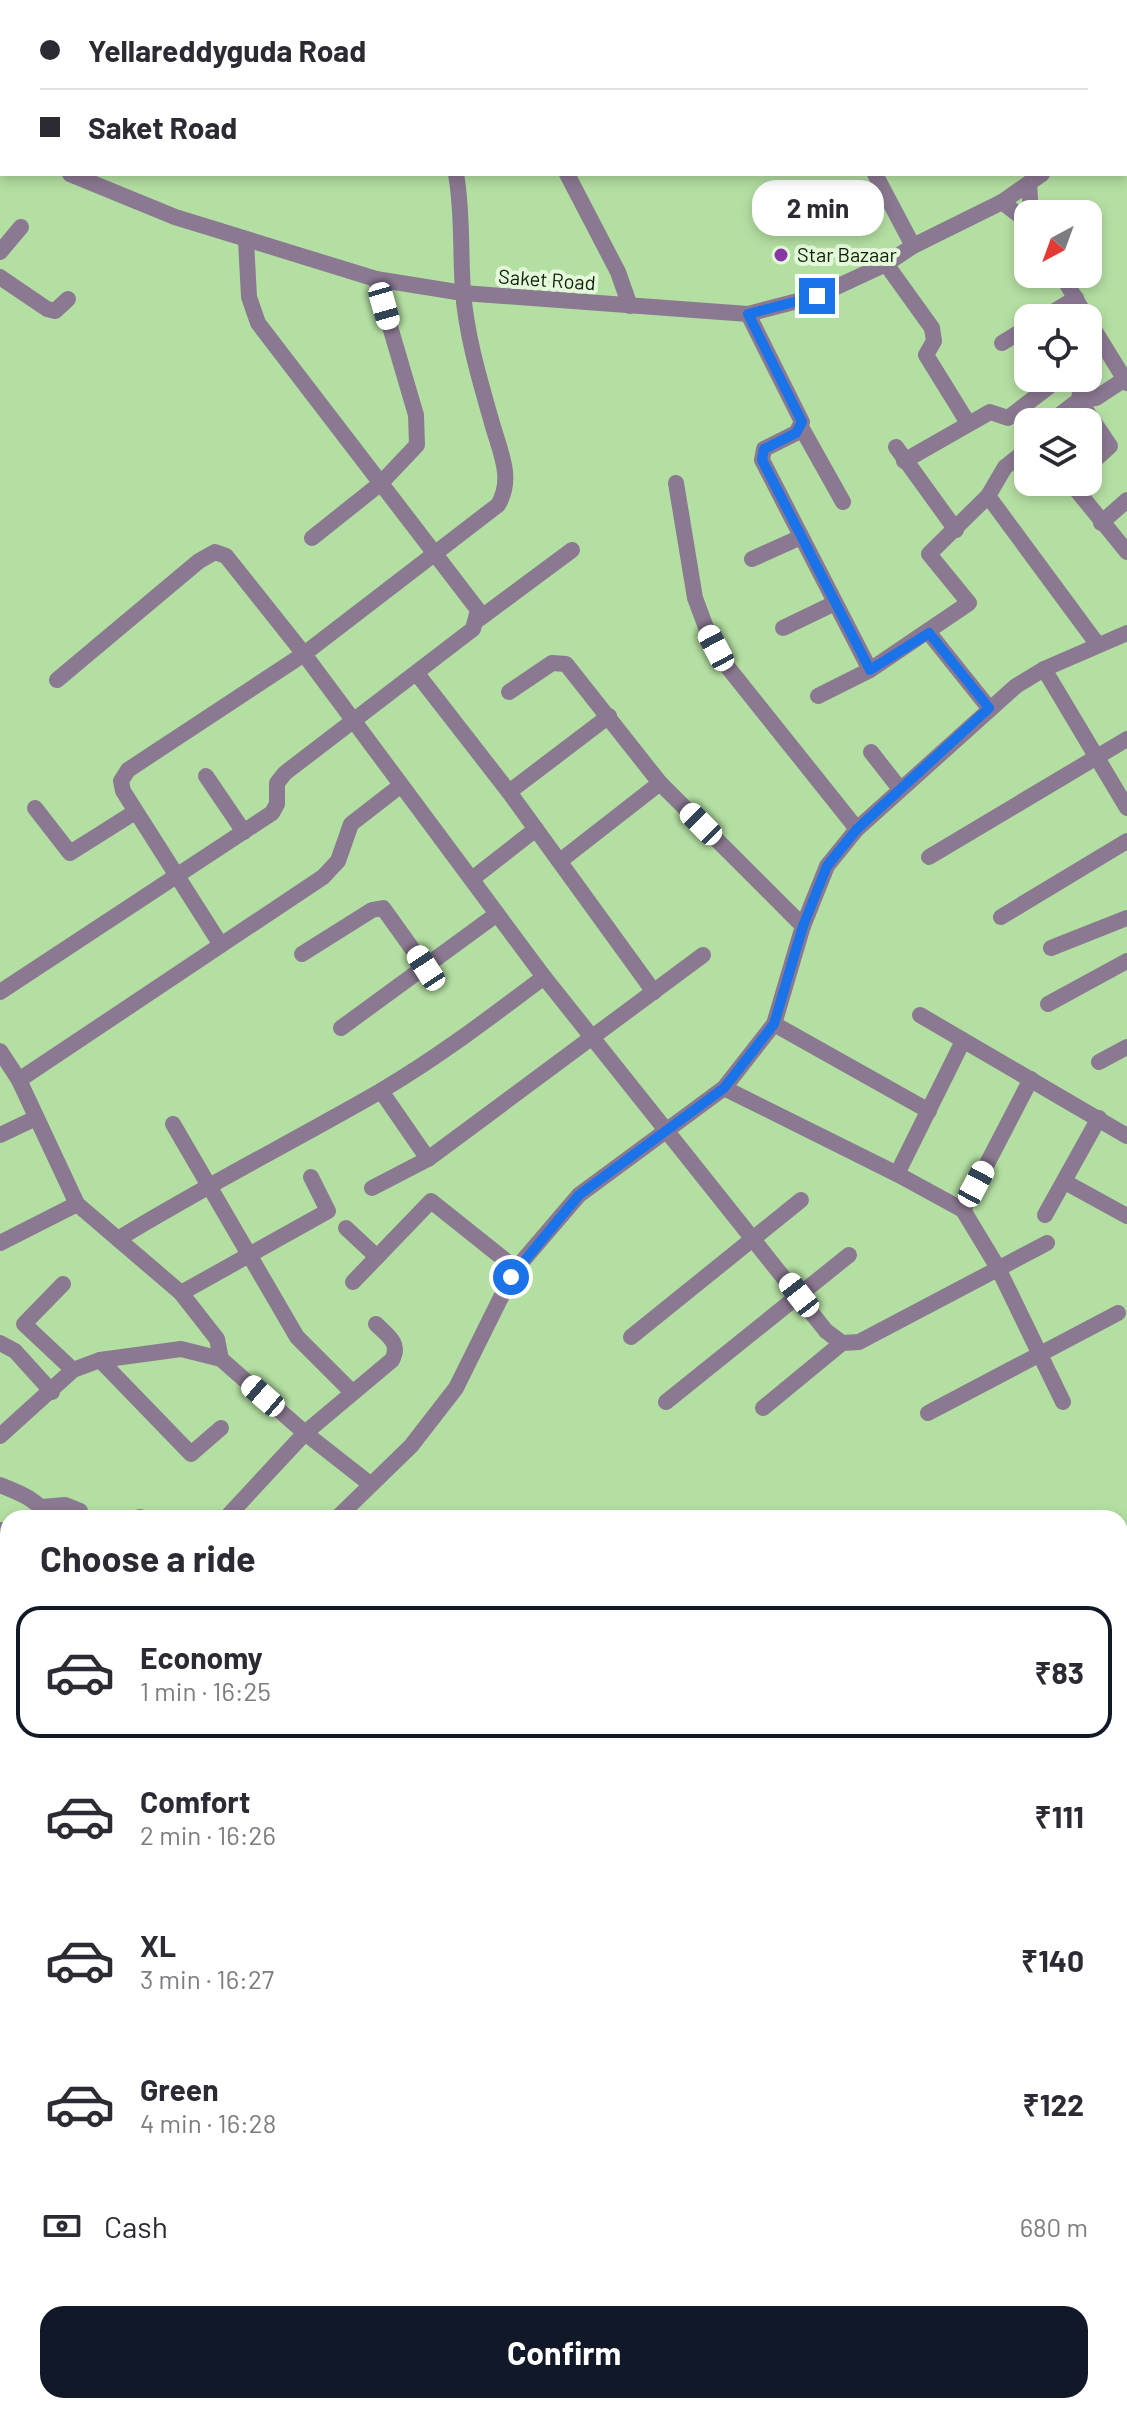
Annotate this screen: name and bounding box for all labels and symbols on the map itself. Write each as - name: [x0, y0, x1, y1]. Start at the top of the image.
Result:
- callout: 2 min: [751, 180, 883, 236]
- north arrow: [1014, 200, 1102, 288]
- place label: Star Bazaar: [797, 242, 897, 266]
- marker: Star Bazaar: [772, 246, 790, 264]
- street label: Saket Road: [498, 264, 597, 294]
- route end: [799, 278, 835, 314]
- car: [366, 280, 402, 332]
- car: [694, 621, 738, 675]
- car: [676, 799, 726, 849]
- car: [403, 941, 449, 995]
- car: [954, 1157, 998, 1211]
- route start: [493, 1259, 529, 1295]
- car: [775, 1269, 823, 1321]
- car: [237, 1371, 289, 1421]

